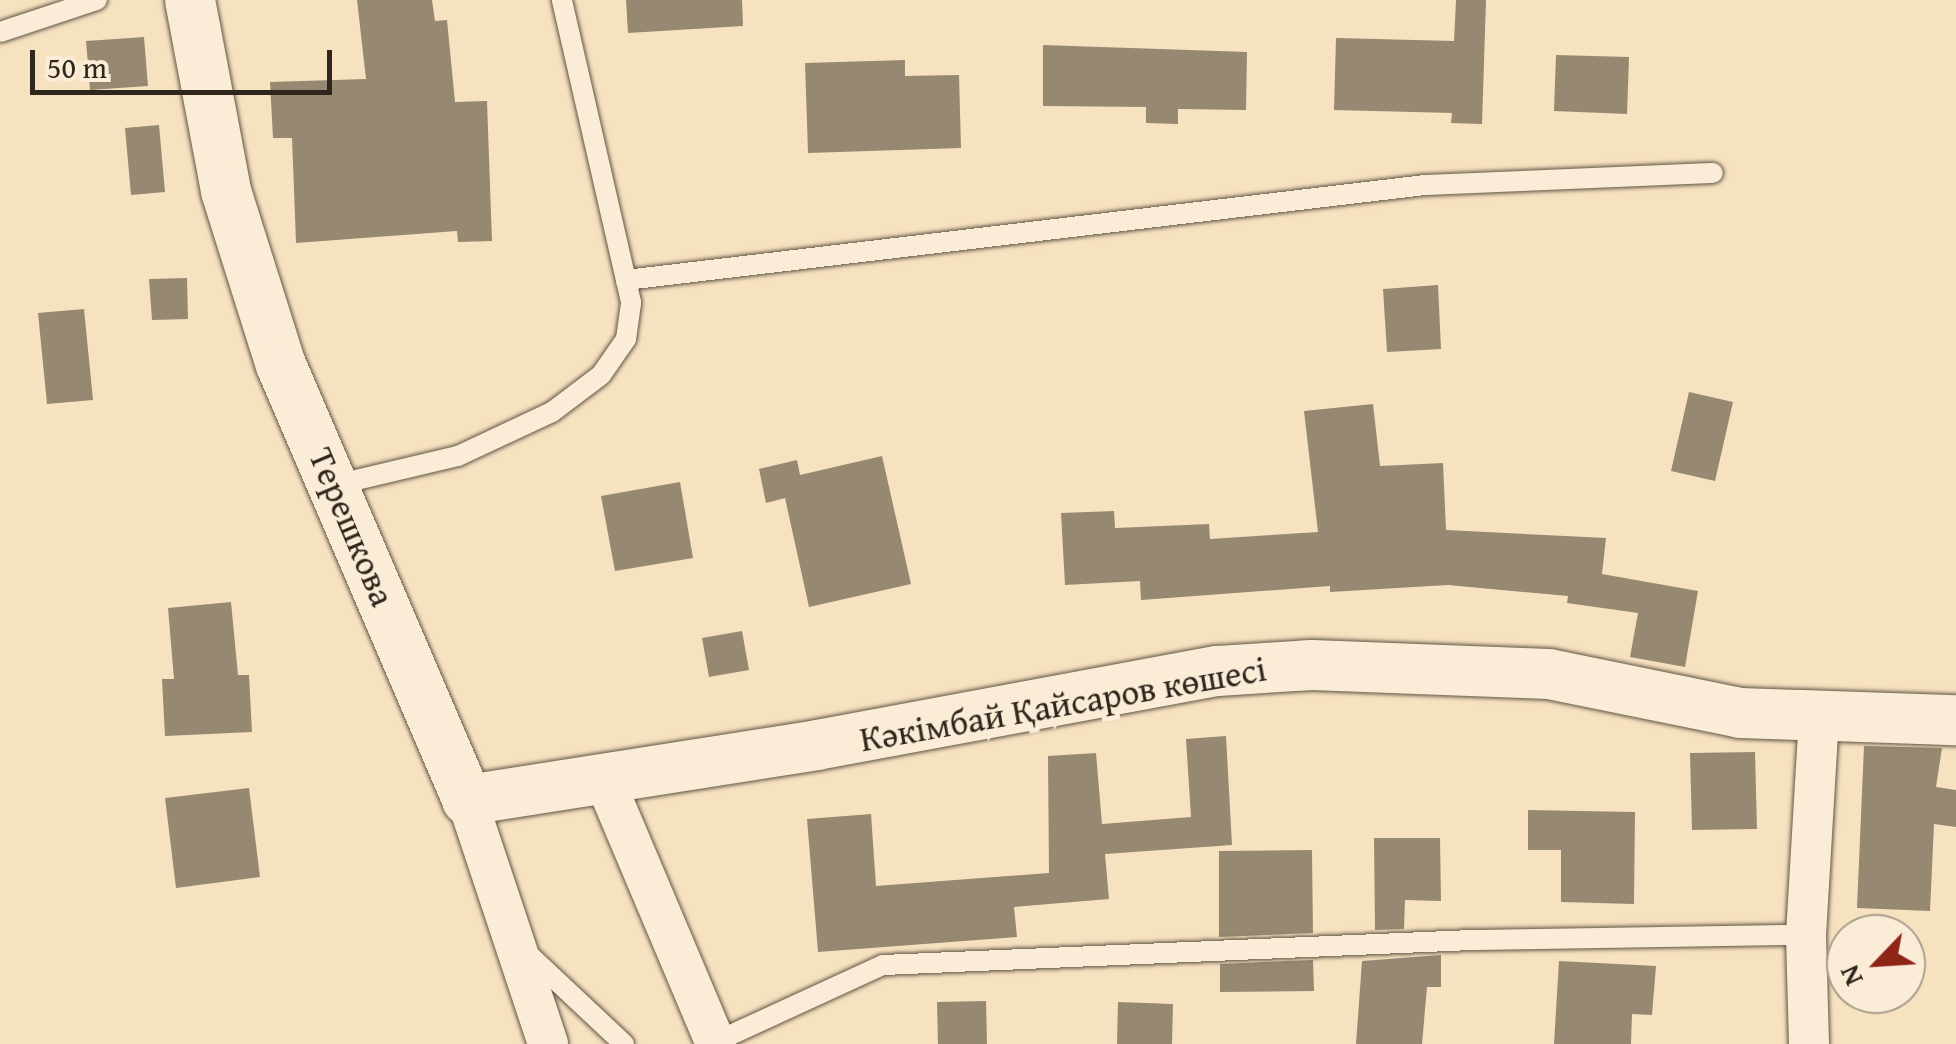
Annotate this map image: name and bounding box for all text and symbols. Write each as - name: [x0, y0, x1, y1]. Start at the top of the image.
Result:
- scale bar: [35, 30, 338, 92]
- text: 50 m: [47, 45, 107, 89]
- street label: Терешкова: [300, 442, 404, 612]
- street label: Кәкімбай Қайсаров көшесі: [857, 648, 1269, 760]
- north arrow: [1826, 914, 1926, 1014]
- text: N: [1828, 959, 1873, 993]

